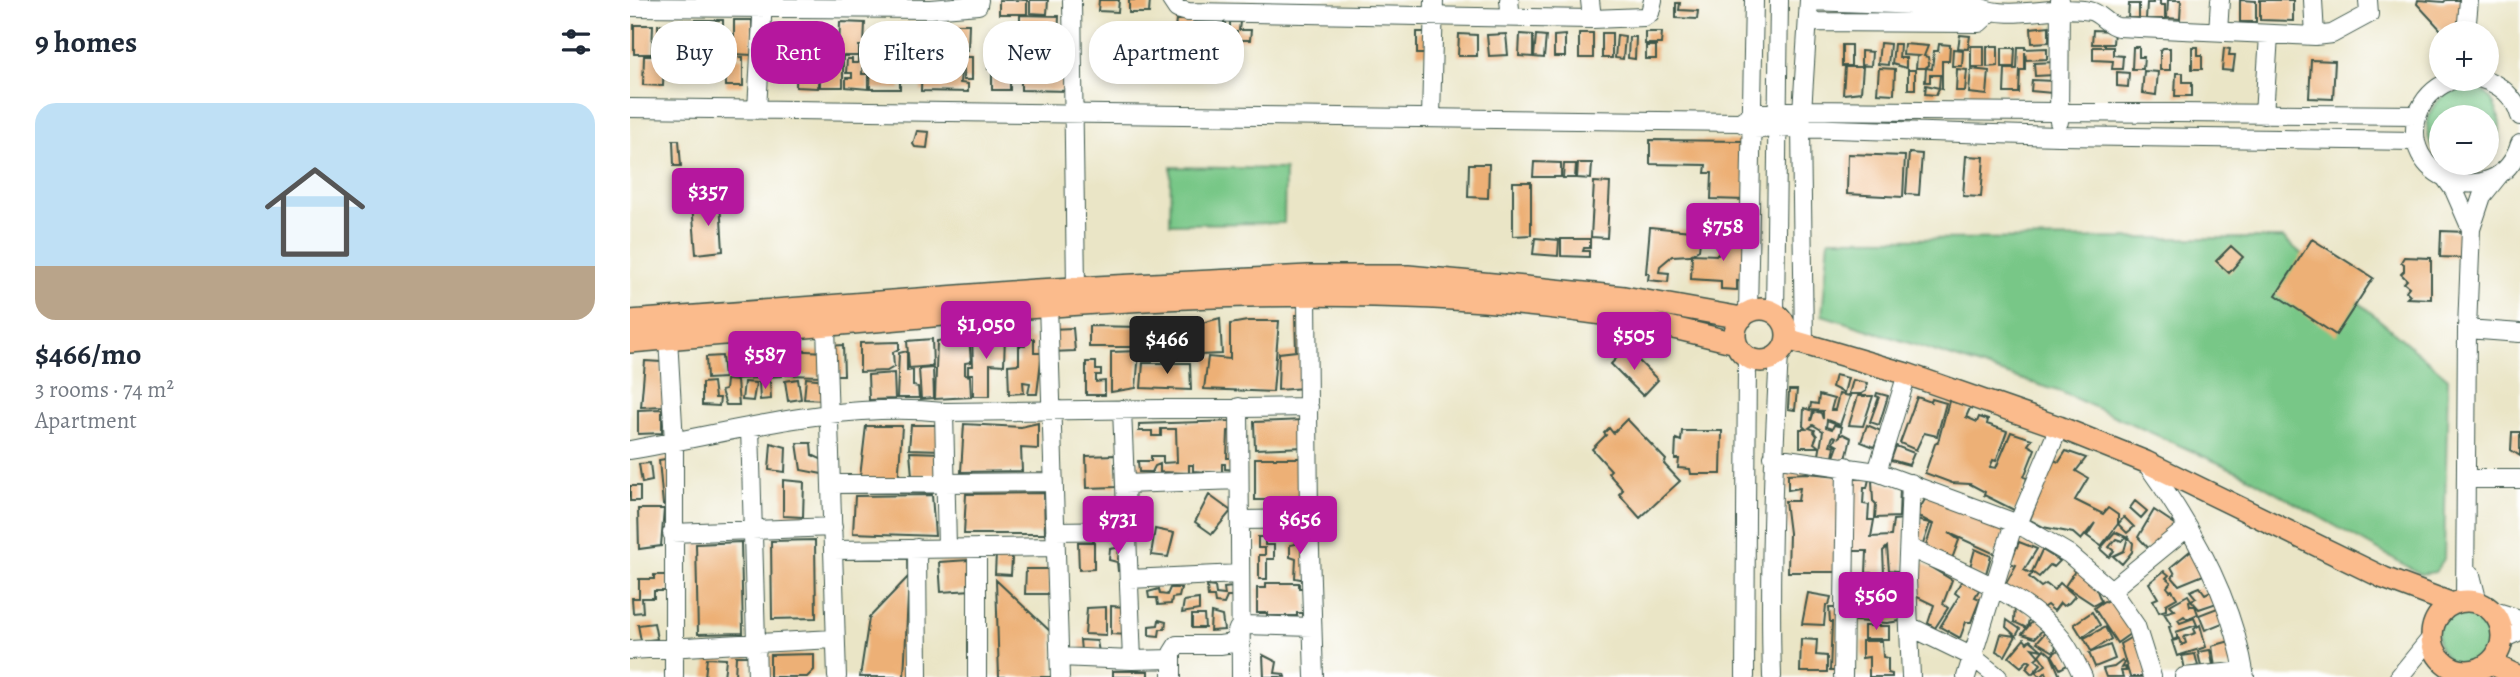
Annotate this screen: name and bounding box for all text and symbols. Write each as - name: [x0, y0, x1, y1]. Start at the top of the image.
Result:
- chip: Buy: [651, 21, 737, 84]
- chip: Rent: [751, 21, 845, 84]
- chip: Filters: [859, 21, 969, 84]
- chip: New: [983, 21, 1075, 84]
- chip: Apartment: [1089, 21, 1244, 84]
- map controls: [2429, 21, 2499, 175]
- button: +: [2429, 21, 2499, 91]
- text: 9 homes: [35, 22, 137, 62]
- icon: filters: [557, 23, 595, 61]
- button: −: [2429, 105, 2499, 175]
- icon: home: [252, 149, 378, 275]
- pin: $357: [667, 168, 749, 228]
- text: $357: [688, 175, 728, 206]
- pin: $758: [1682, 204, 1764, 263]
- text: $758: [1702, 210, 1744, 241]
- pin: $1,050: [929, 302, 1043, 361]
- text: $1,050: [957, 308, 1015, 339]
- pin: $505: [1593, 312, 1675, 372]
- pin: $466: [1126, 316, 1208, 376]
- text: $505: [1613, 319, 1655, 350]
- text: $466: [1145, 323, 1189, 354]
- pin: $587: [724, 332, 806, 391]
- text: $466/mo: [35, 334, 142, 374]
- text: $587: [744, 338, 786, 369]
- text: 3 rooms · 74 m²: [35, 374, 174, 405]
- text: Apartment: [35, 405, 137, 436]
- pin: $731: [1077, 496, 1159, 556]
- pin: $656: [1259, 496, 1341, 556]
- text: $731: [1099, 503, 1137, 534]
- text: $656: [1279, 503, 1321, 534]
- pin: $560: [1835, 572, 1917, 632]
- text: $560: [1855, 579, 1897, 610]

